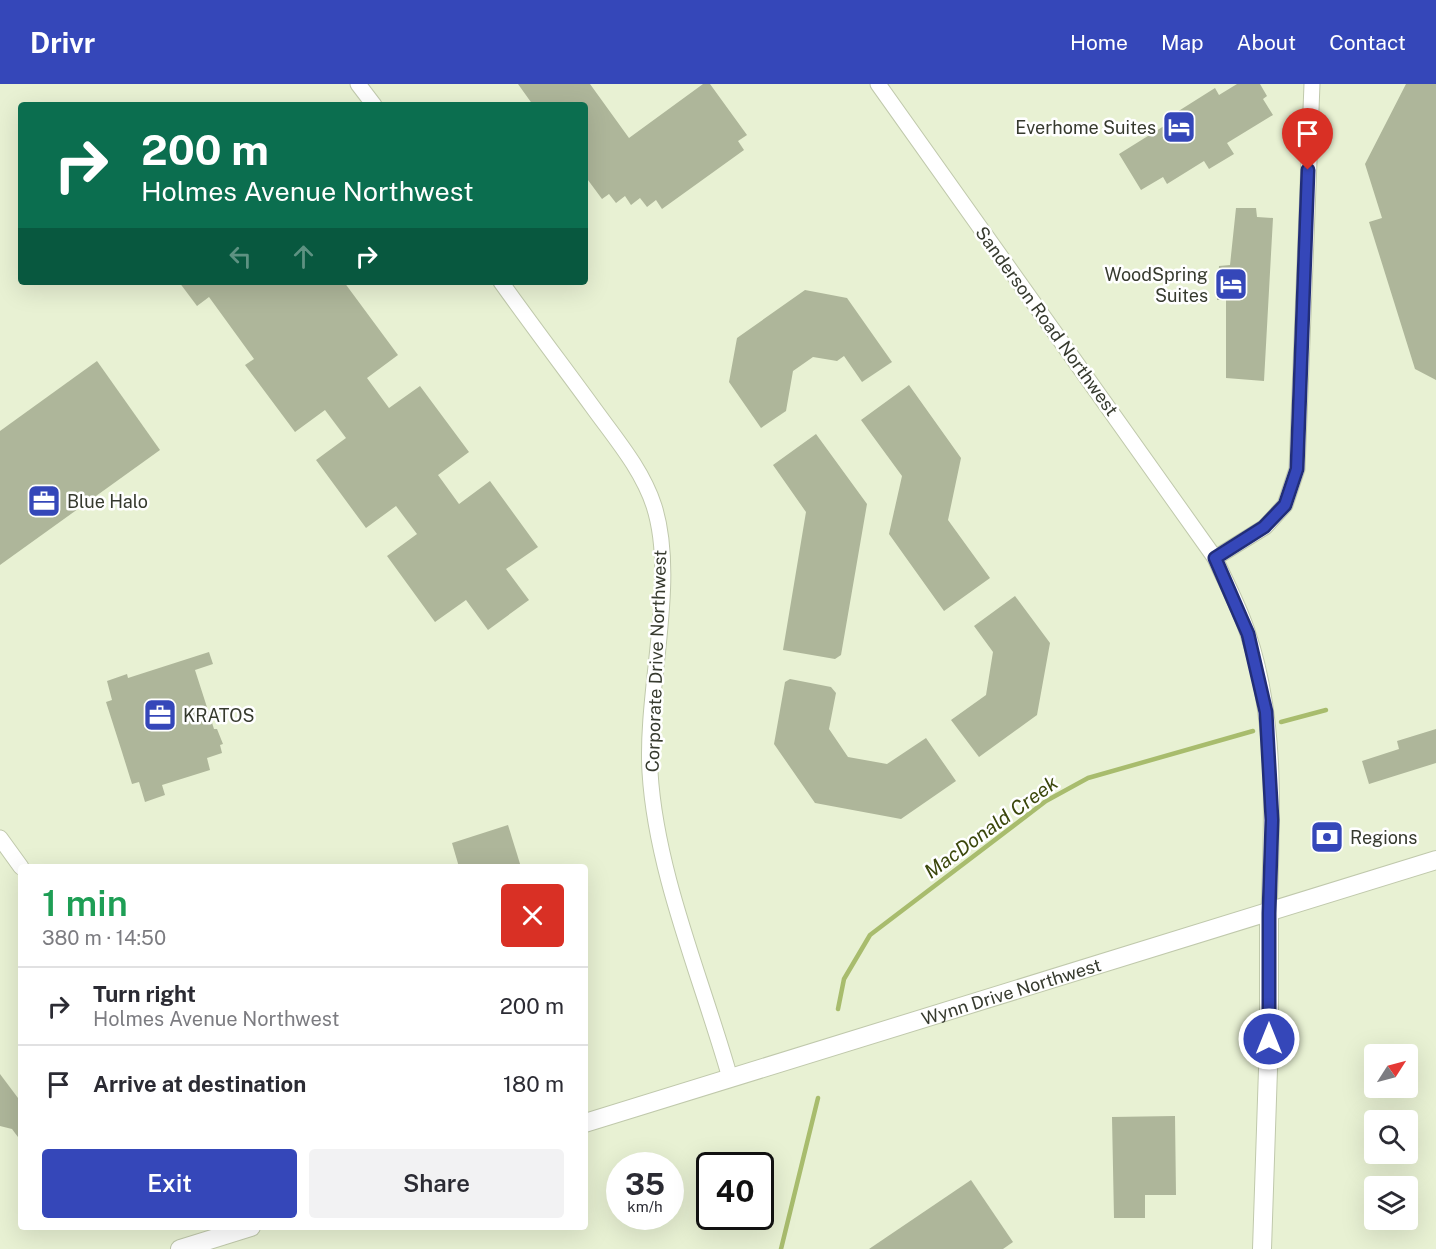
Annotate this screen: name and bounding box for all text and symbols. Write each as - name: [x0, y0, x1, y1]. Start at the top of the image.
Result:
- text: Drivr: [30, 26, 95, 59]
- text: Home: [1070, 30, 1128, 55]
- text: Map: [1161, 30, 1204, 55]
- text: About: [1237, 30, 1296, 55]
- text: Contact: [1329, 30, 1406, 55]
- pin: [1282, 108, 1333, 170]
- hotel icon: Everhome Suites: [1161, 109, 1197, 145]
- place label: Everhome Suites: [1015, 117, 1156, 138]
- icon: arrive: [1291, 117, 1324, 150]
- text: 200 m: [141, 125, 269, 174]
- icon: right: [42, 126, 120, 204]
- text: Holmes Avenue Northwest: [141, 175, 474, 207]
- street label: Sanderson Road Northwest: [971, 222, 1123, 420]
- icon: left: [224, 240, 257, 273]
- icon: ahead: [287, 240, 320, 273]
- icon: right: [350, 240, 383, 273]
- place label: WoodSpring Suites: [1105, 264, 1208, 306]
- hotel icon: WoodSpring Suites: [1213, 266, 1249, 302]
- office icon: Blue Halo: [26, 483, 62, 519]
- place label: Blue Halo: [67, 491, 148, 512]
- street label: Corporate Drive Northwest: [642, 549, 670, 773]
- office icon: KRATOS: [142, 697, 178, 733]
- place label: KRATOS: [183, 705, 255, 726]
- water label: MacDonald Creek: [920, 770, 1063, 883]
- bank icon: Regions: [1309, 819, 1345, 855]
- place label: Regions: [1350, 827, 1417, 848]
- text: 1 min: [42, 882, 128, 924]
- button: close: [501, 884, 564, 947]
- text: 380 m · 14:50: [42, 926, 166, 950]
- street label: Wynn Drive Northwest: [919, 954, 1103, 1029]
- text: Turn right: [93, 981, 196, 1007]
- icon: right: [42, 990, 75, 1023]
- text: 200 m: [500, 993, 564, 1019]
- text: Holmes Avenue Northwest: [93, 1007, 339, 1031]
- position arrow: [1237, 1007, 1301, 1071]
- north arrow: [1364, 1044, 1418, 1098]
- map controls: [1364, 1044, 1418, 1230]
- icon: arrive: [42, 1068, 75, 1101]
- text: Arrive at destination: [93, 1071, 306, 1097]
- text: 180 m: [503, 1071, 564, 1097]
- button: search: [1364, 1110, 1418, 1164]
- button: Exit: [42, 1149, 297, 1218]
- button: Share: [309, 1149, 564, 1218]
- speed limit sign: 40: [696, 1152, 774, 1230]
- text: 35: [625, 1166, 665, 1202]
- button: layers: [1364, 1176, 1418, 1230]
- text: km/h: [627, 1198, 663, 1215]

